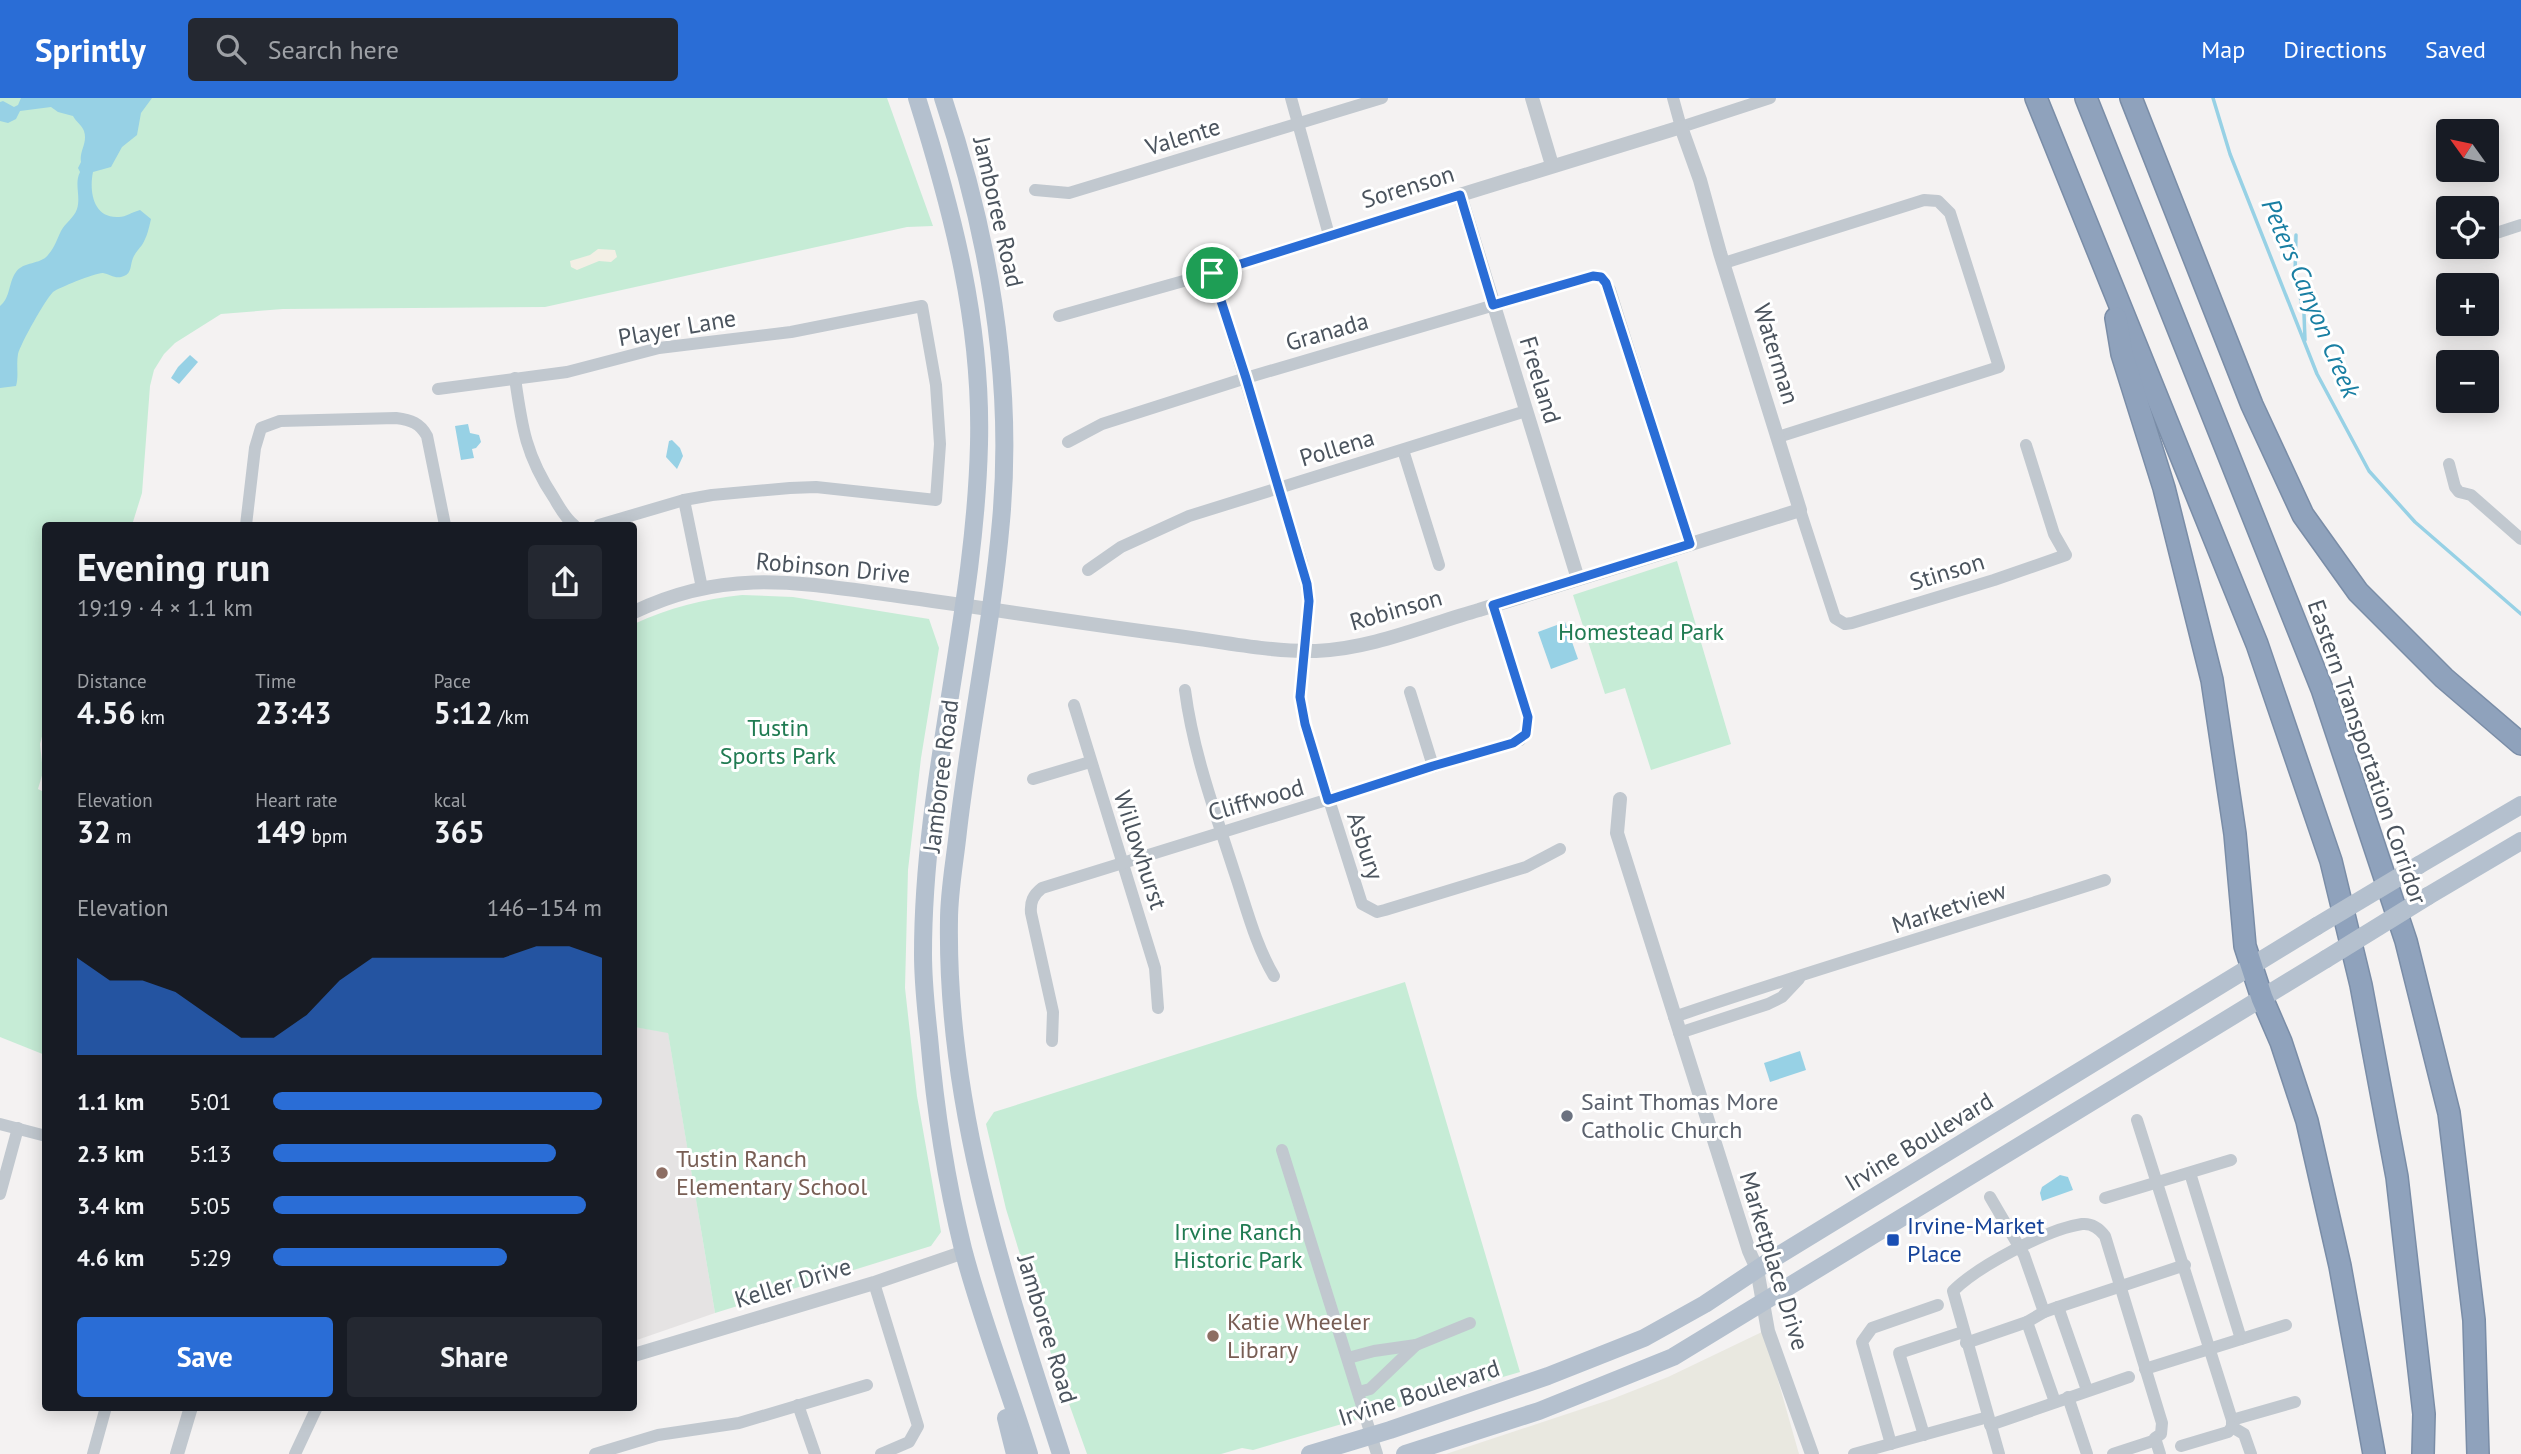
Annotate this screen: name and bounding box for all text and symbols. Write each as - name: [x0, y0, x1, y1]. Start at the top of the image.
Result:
- search box: [188, 18, 678, 81]
- text: Sprintly: [35, 28, 146, 71]
- icon: search: [212, 30, 250, 68]
- text: Search here: [268, 33, 399, 66]
- text: Map: [2201, 34, 2245, 65]
- text: Directions: [2283, 34, 2387, 65]
- text: Saved: [2425, 34, 2486, 65]
- street label: Valente: [1141, 110, 1224, 163]
- north arrow: [2436, 119, 2499, 182]
- map controls: [2436, 119, 2499, 413]
- street label: Jamboree Road: [966, 133, 1031, 290]
- street label: Sorenson: [1358, 158, 1458, 215]
- water label: Peters Canyon Creek: [2255, 193, 2369, 404]
- button: locate: [2436, 196, 2499, 259]
- pin: [1182, 243, 1242, 303]
- icon: arrive: [1193, 254, 1231, 292]
- button: +: [2436, 273, 2499, 336]
- street label: Waterman: [1747, 300, 1806, 408]
- street label: Player Lane: [616, 302, 738, 353]
- street label: Granada: [1282, 305, 1372, 358]
- street label: Freeland: [1513, 332, 1568, 427]
- button: −: [2436, 350, 2499, 413]
- street label: Pollena: [1296, 421, 1378, 474]
- text: Evening run: [77, 542, 270, 591]
- button: share: [528, 545, 602, 619]
- street label: Robinson Drive: [755, 545, 912, 590]
- street label: Stinson: [1906, 546, 1988, 598]
- street label: Robinson: [1346, 582, 1446, 637]
- text: 19:19 · 4 × 1.1 km: [77, 593, 253, 622]
- street label: Eastern Transportation Corridor: [2301, 595, 2434, 908]
- park label: Homestead Park: [1558, 616, 1725, 647]
- text: Distance: [77, 669, 147, 693]
- text: Time: [255, 669, 296, 693]
- text: Pace: [434, 669, 471, 693]
- text: 4.56: [77, 693, 135, 732]
- text: 23:43: [255, 693, 331, 732]
- text: 5:12: [434, 693, 493, 732]
- street label: Jamboree Road: [916, 698, 965, 855]
- text: km: [135, 705, 165, 729]
- text: /km: [493, 705, 529, 729]
- park label: Tustin Sports Park: [720, 712, 837, 771]
- street label: Cliffwood: [1204, 771, 1307, 828]
- street label: Willowhurst: [1107, 787, 1174, 913]
- text: Elevation: [77, 788, 153, 812]
- text: Heart rate: [255, 788, 337, 812]
- text: kcal: [434, 788, 466, 812]
- street label: Asbury: [1340, 808, 1391, 884]
- text: 32: [77, 812, 111, 851]
- text: 149: [255, 812, 306, 851]
- text: 365: [434, 812, 485, 851]
- text: m: [111, 824, 132, 848]
- text: bpm: [306, 824, 347, 848]
- street label: Marketview: [1888, 874, 2010, 941]
- text: Elevation: [77, 893, 169, 922]
- text: 146–154 m: [487, 893, 602, 922]
- street label: Irvine Boulevard: [1839, 1085, 1999, 1198]
- place label: Saint Thomas More Catholic Church: [1581, 1086, 1778, 1145]
- text: 1.1 km: [77, 1087, 144, 1116]
- text: 5:01: [189, 1087, 232, 1116]
- marker: Saint Thomas More Catholic Church: [1559, 1108, 1575, 1124]
- text: 2.3 km: [77, 1139, 144, 1168]
- text: 5:13: [189, 1139, 232, 1168]
- place label: Tustin Ranch Elementary School: [676, 1143, 867, 1202]
- marker: Tustin Ranch Elementary School: [654, 1165, 670, 1181]
- street label: Marketplace Drive: [1733, 1168, 1816, 1354]
- text: 3.4 km: [77, 1191, 144, 1220]
- text: 5:05: [189, 1191, 232, 1220]
- place label: Irvine-Market Place: [1907, 1210, 2045, 1269]
- park label: Irvine Ranch Historic Park: [1174, 1216, 1303, 1275]
- marker: Irvine-Market Place: [1885, 1232, 1901, 1248]
- text: 4.6 km: [77, 1243, 144, 1272]
- text: 5:29: [189, 1243, 232, 1272]
- street label: Keller Drive: [731, 1250, 855, 1315]
- street label: Jamboree Road: [1010, 1250, 1085, 1407]
- place label: Katie Wheeler Library: [1227, 1306, 1370, 1365]
- button: Save: [77, 1317, 333, 1397]
- button: Share: [347, 1317, 602, 1397]
- marker: Katie Wheeler Library: [1205, 1328, 1221, 1344]
- street label: Irvine Boulevard: [1334, 1352, 1503, 1433]

